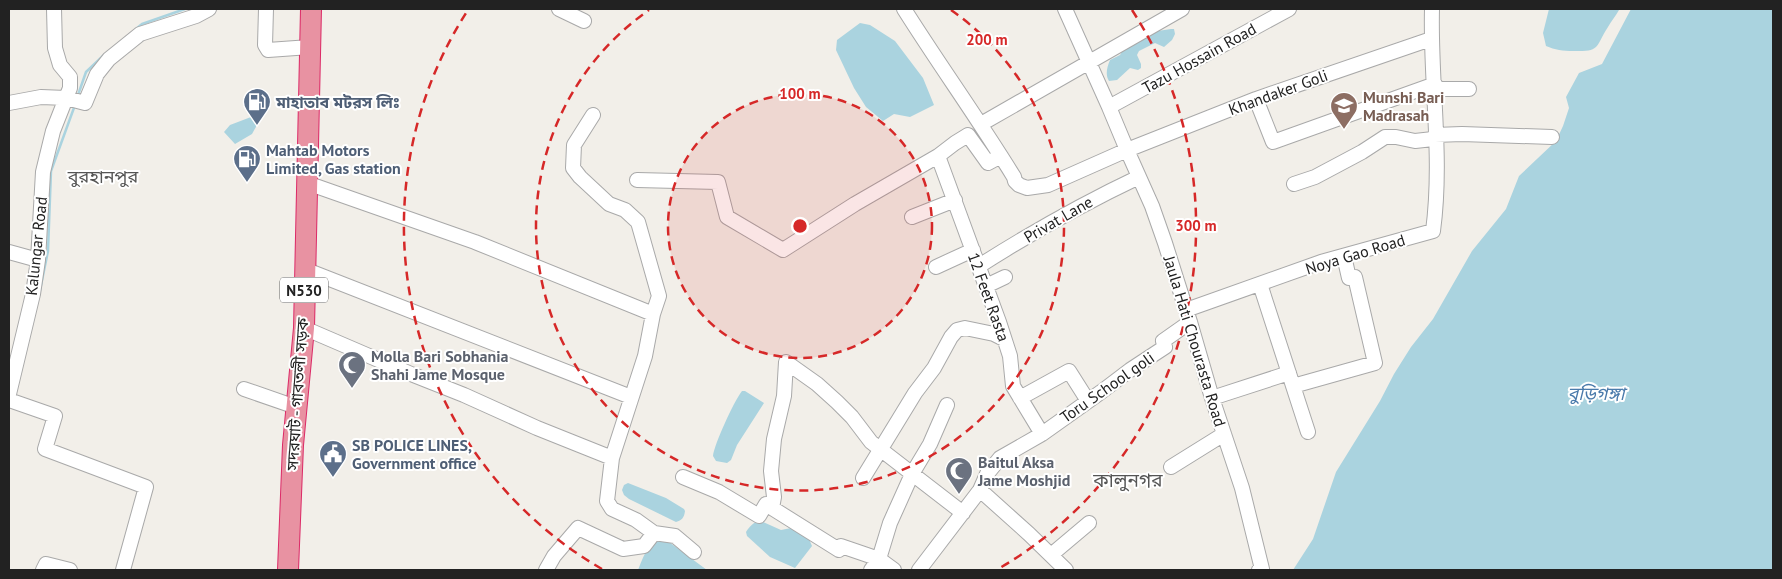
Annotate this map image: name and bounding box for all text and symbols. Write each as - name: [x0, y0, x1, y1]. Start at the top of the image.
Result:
- street label: Tazu Hossain Road: [1139, 18, 1259, 98]
- text: 200 m: [966, 30, 1008, 49]
- street label: Khandaker Goli: [1226, 65, 1330, 119]
- text: 100 m: [779, 84, 821, 103]
- fuel station icon: মাহাতাব মটরস লিঃ: [242, 87, 272, 126]
- place label: Munshi Bari Madrasah: [1363, 87, 1444, 125]
- school or university icon: Munshi Bari Madrasah: [1329, 91, 1359, 130]
- place label: মাহাতাব মটরস লিঃ: [275, 92, 400, 112]
- place label: Mahtab Motors Limited, Gas station: [266, 140, 401, 178]
- fuel station icon: Mahtab Motors Limited, Gas station: [232, 144, 262, 183]
- district label: বুরহানপুর: [67, 165, 138, 188]
- street label: Privat Lane: [1020, 191, 1096, 247]
- street label: Kalungar Road: [21, 196, 51, 296]
- text: 300 m: [1175, 216, 1217, 235]
- centre of rings: [791, 217, 809, 235]
- street label: Noya Gao Road: [1303, 229, 1407, 279]
- street label: 12 Feet Rasta: [964, 250, 1014, 344]
- street label: Jaula Hati Chourasta Road: [1159, 252, 1231, 429]
- road number: N530: [280, 278, 328, 302]
- street label: সদরঘাট - গাবতলী সড়ক: [282, 316, 312, 472]
- place label: Molla Bari Sobhania Shahi Jame Mosque: [371, 346, 508, 384]
- street label: Toru School goli: [1056, 347, 1158, 427]
- mosque icon: Molla Bari Sobhania Shahi Jame Mosque: [337, 350, 367, 389]
- water label: বুড়িগঙ্গা: [1567, 382, 1628, 405]
- place label: SB POLICE LINES, Government office: [352, 435, 477, 473]
- public building icon: SB POLICE LINES, Government office: [318, 439, 348, 478]
- place label: Baitul Aksa Jame Moshjid: [977, 452, 1070, 490]
- mosque icon: Baitul Aksa Jame Moshjid: [944, 456, 974, 495]
- district label: কালুনগর: [1092, 468, 1163, 492]

